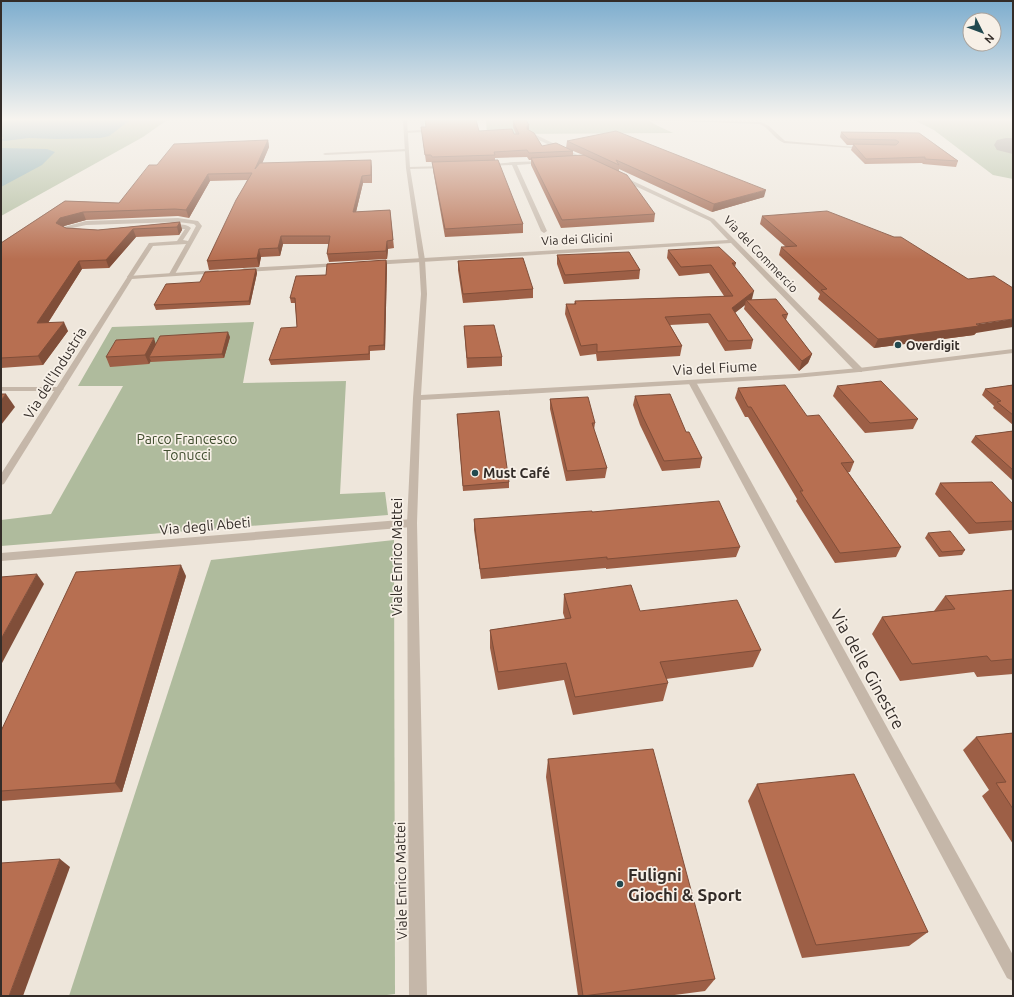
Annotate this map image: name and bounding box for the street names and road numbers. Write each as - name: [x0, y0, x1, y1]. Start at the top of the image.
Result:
- street label: Via del Commercio: [721, 213, 801, 295]
- street label: Via dei Glicini: [541, 231, 613, 247]
- street label: Via dell'Industria: [20, 324, 90, 422]
- street label: Via del Fiume: [672, 358, 758, 378]
- street label: Viale Enrico Mattei: [389, 498, 405, 616]
- street label: Via degli Abeti: [159, 514, 251, 538]
- street label: Via delle Ginestre: [827, 606, 909, 732]
- street label: Viale Enrico Mattei: [392, 822, 410, 940]

